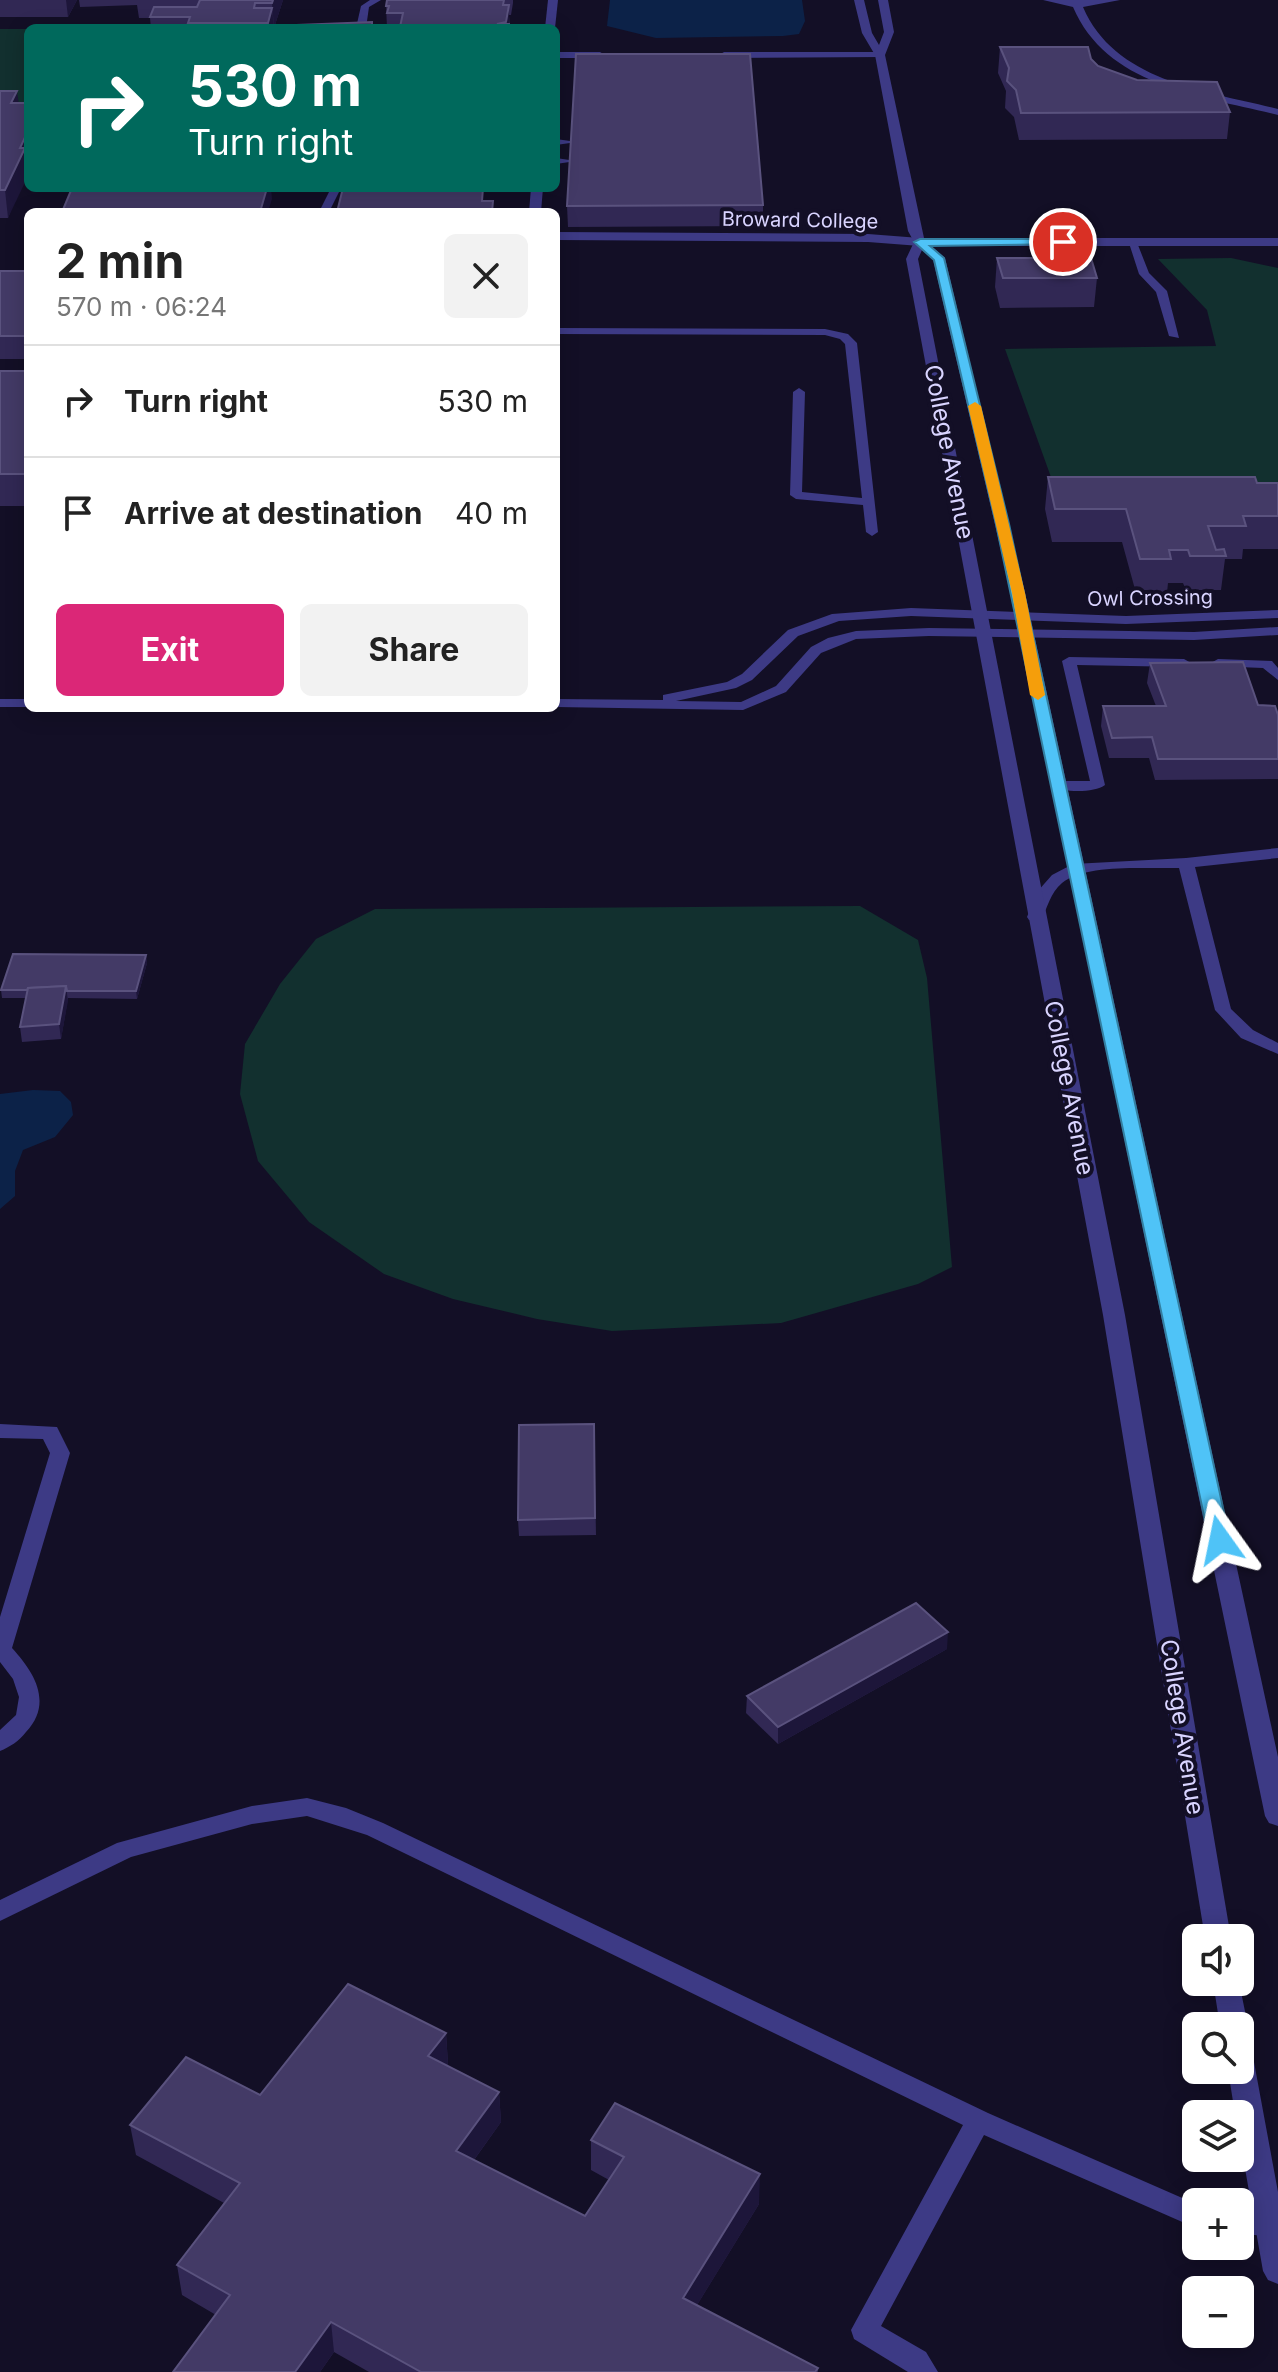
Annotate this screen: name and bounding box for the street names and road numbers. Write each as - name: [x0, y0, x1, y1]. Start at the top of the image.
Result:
- street label: Broward College: [722, 207, 878, 233]
- street label: College Avenue: [918, 362, 981, 542]
- street label: Owl Crossing: [1087, 585, 1213, 611]
- street label: College Avenue: [1038, 998, 1101, 1178]
- street label: College Avenue: [1154, 1637, 1211, 1817]

